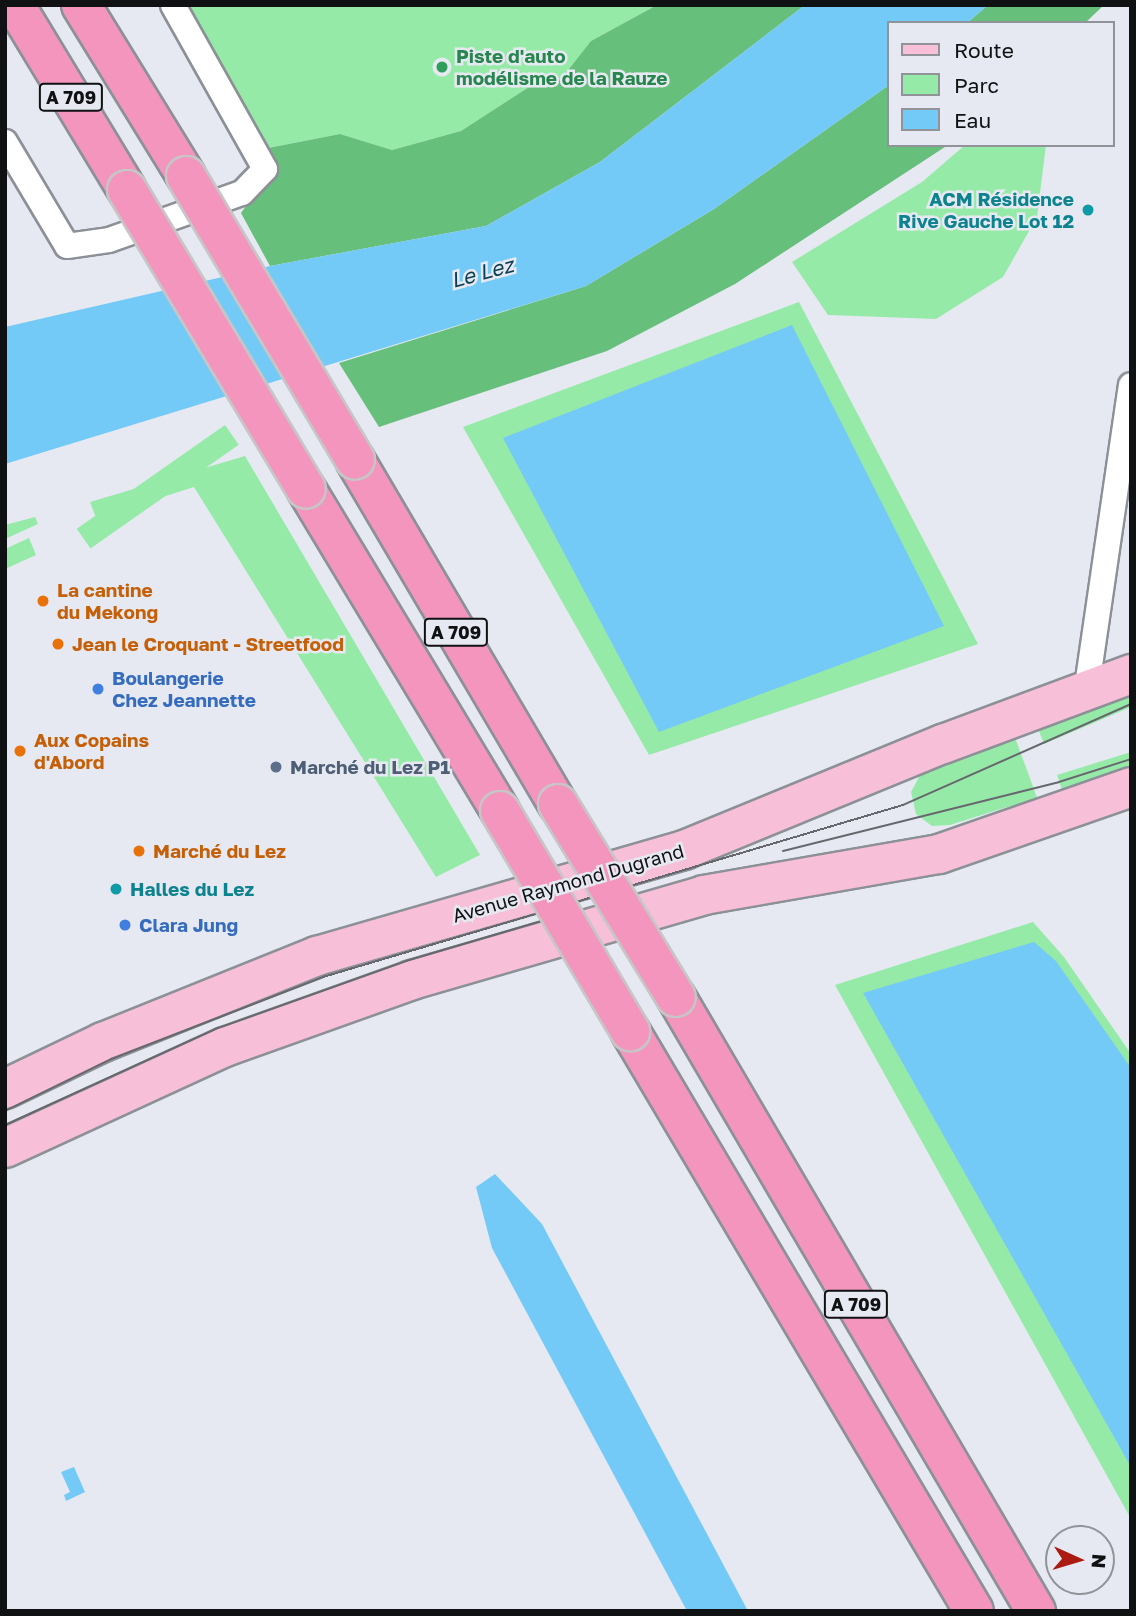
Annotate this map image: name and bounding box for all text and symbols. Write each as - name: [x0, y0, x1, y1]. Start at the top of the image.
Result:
- legend: [888, 21, 1115, 147]
- text: Route: [954, 37, 1014, 63]
- place label: Piste d'auto modélisme de la Rauze: [456, 45, 668, 89]
- marker: Piste d'auto modélisme de la Rauze: [434, 59, 450, 75]
- text: Parc: [954, 72, 999, 98]
- road number: A 709: [38, 82, 104, 112]
- text: Eau: [954, 107, 991, 133]
- place label: ACM Résidence Rive Gauche Lot 12: [898, 188, 1074, 232]
- marker: ACM Résidence Rive Gauche Lot 12: [1080, 202, 1096, 218]
- water label: Le Lez: [448, 252, 516, 292]
- place label: La cantine du Mekong: [57, 579, 158, 623]
- marker: La cantine du Mekong: [35, 593, 51, 609]
- road number: A 709: [423, 618, 489, 646]
- place label: Jean le Croquant - Streetfood: [72, 633, 344, 655]
- marker: Jean le Croquant - Streetfood: [50, 636, 66, 652]
- place label: Boulangerie Chez Jeannette: [112, 667, 256, 711]
- marker: Boulangerie Chez Jeannette: [90, 681, 106, 697]
- place label: Aux Copains d'Abord: [34, 729, 149, 773]
- marker: Aux Copains d'Abord: [12, 743, 28, 759]
- place label: Marché du Lez P1: [290, 756, 450, 778]
- marker: Marché du Lez P1: [268, 759, 284, 775]
- street label: Avenue Raymond Dugrand: [450, 839, 686, 927]
- place label: Marché du Lez: [153, 840, 286, 862]
- marker: Marché du Lez: [131, 843, 147, 859]
- place label: Halles du Lez: [130, 878, 254, 900]
- marker: Halles du Lez: [108, 881, 124, 897]
- place label: Clara Jung: [139, 914, 238, 936]
- marker: Clara Jung: [117, 917, 133, 933]
- road number: A 709: [823, 1289, 889, 1318]
- north arrow: [1045, 1525, 1115, 1595]
- text: N: [1087, 1553, 1111, 1569]

